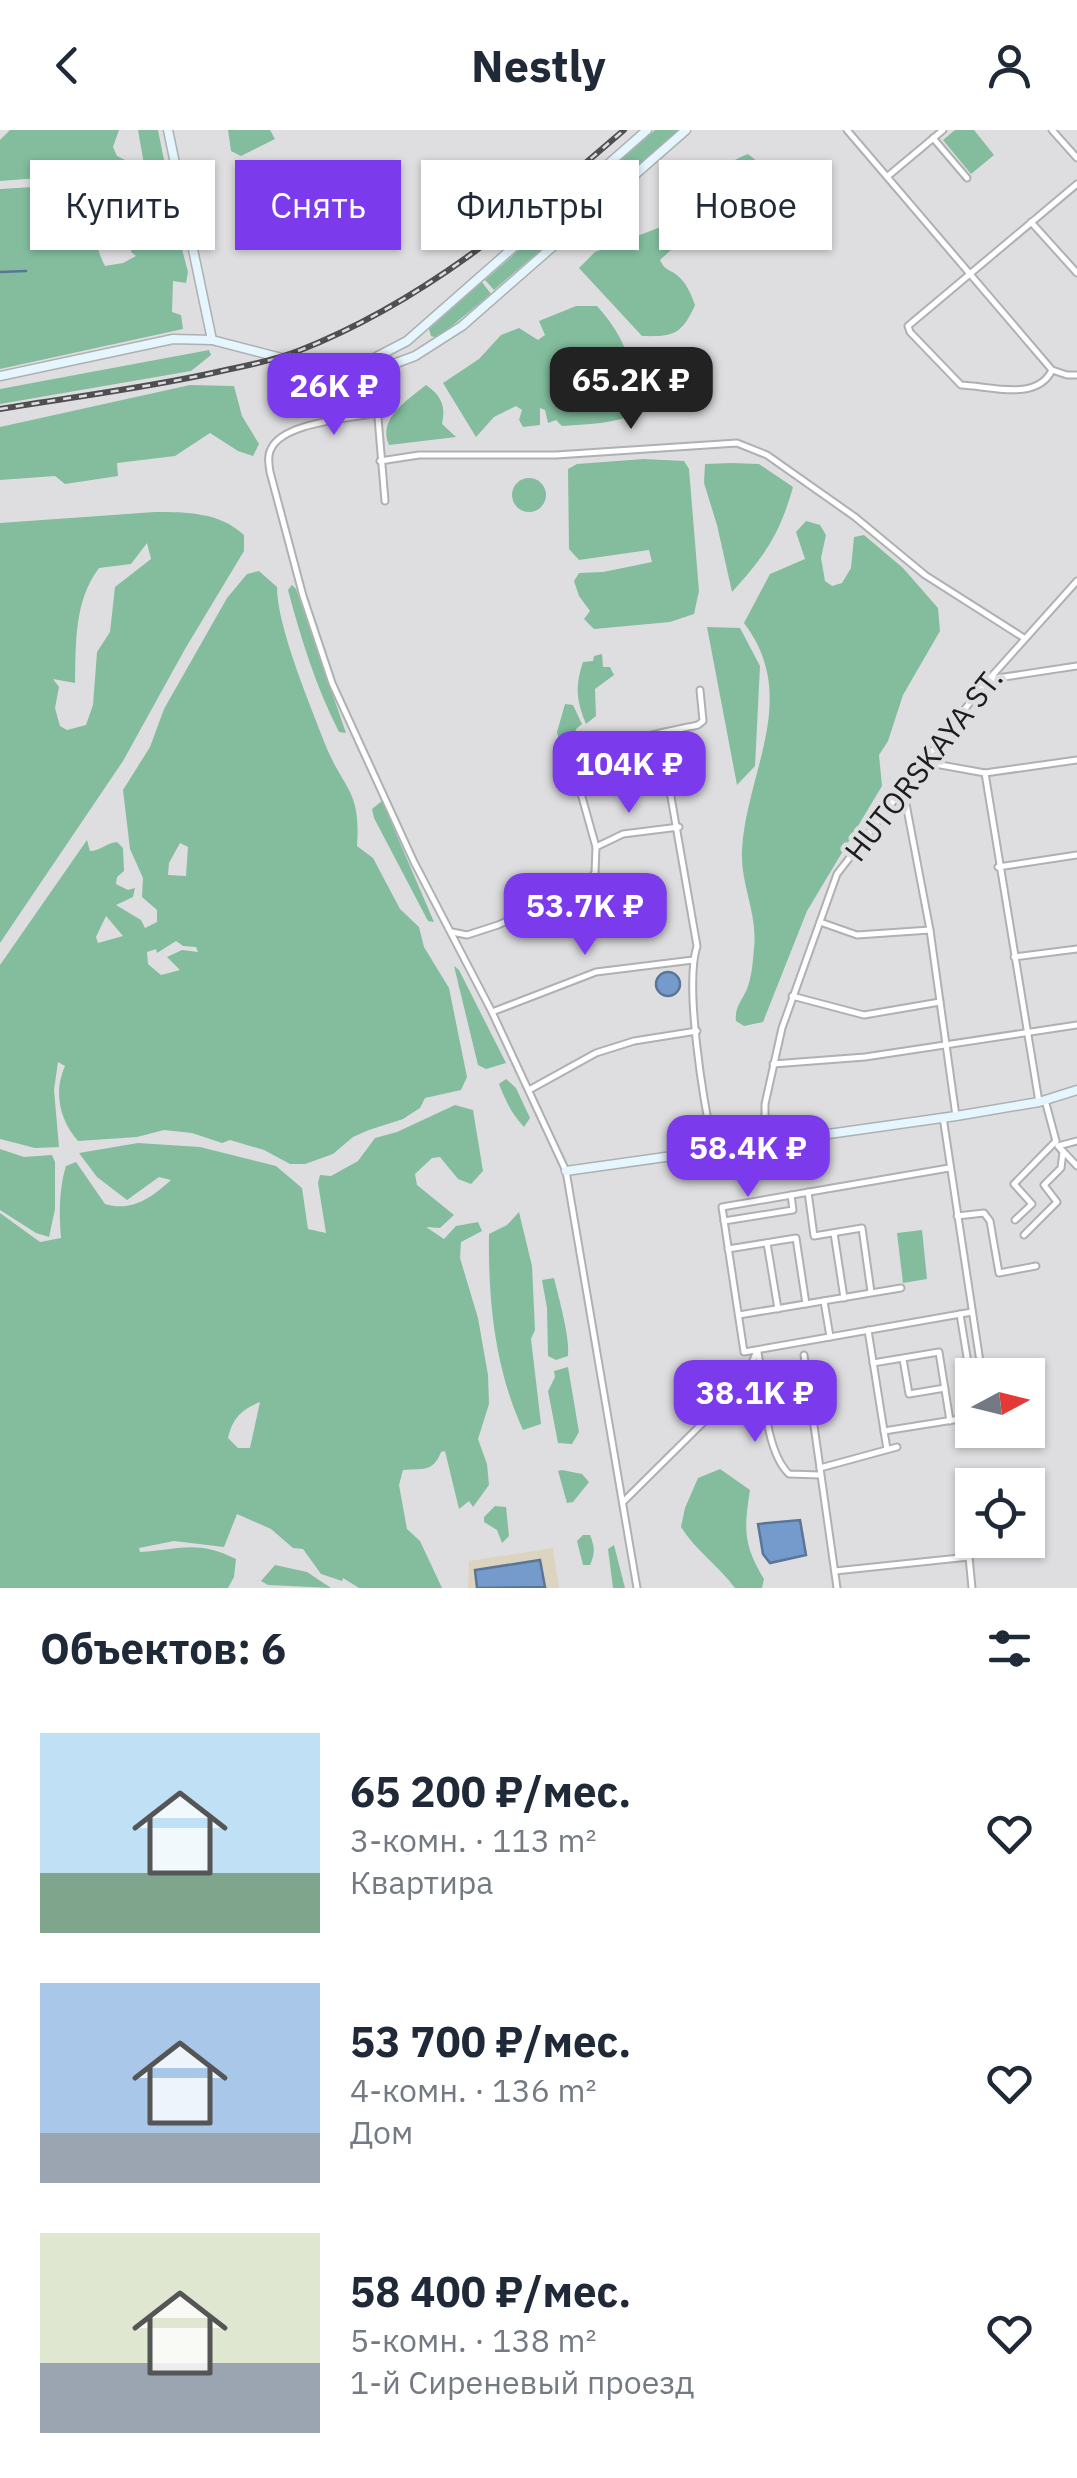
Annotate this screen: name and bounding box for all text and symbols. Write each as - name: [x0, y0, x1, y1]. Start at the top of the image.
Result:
- text: Nestly: [471, 36, 606, 94]
- icon: back: [40, 38, 95, 93]
- icon: person: [982, 38, 1037, 93]
- chip: Купить: [30, 160, 215, 250]
- chip: Снять: [235, 160, 401, 250]
- chip: Фильтры: [421, 160, 639, 250]
- chip: Новое: [659, 160, 832, 250]
- pin: 65.2K ₽: [539, 347, 723, 432]
- pin: 26K ₽: [264, 353, 404, 438]
- text: 65.2K ₽: [572, 358, 690, 400]
- text: 26K ₽: [289, 364, 379, 406]
- street label: HUTORSKAYA ST.: [835, 659, 1011, 869]
- pin: 104K ₽: [548, 731, 710, 816]
- text: 104K ₽: [575, 742, 683, 784]
- pin: 53.7K ₽: [493, 873, 677, 958]
- text: 53.7K ₽: [526, 884, 644, 926]
- pin: 58.4K ₽: [656, 1115, 840, 1200]
- text: 58.4K ₽: [689, 1126, 807, 1168]
- north arrow: [955, 1358, 1045, 1448]
- map controls: [955, 1358, 1045, 1558]
- pin: 38.1K ₽: [663, 1360, 847, 1445]
- text: 38.1K ₽: [696, 1371, 814, 1413]
- button: locate: [955, 1468, 1045, 1558]
- text: Объектов: 6: [40, 1621, 286, 1676]
- icon: filters: [982, 1621, 1037, 1676]
- text: 65 200 ₽/мес.: [350, 1764, 631, 1819]
- icon: home: [120, 1773, 240, 1893]
- icon: heart: [982, 1806, 1037, 1861]
- text: 3-комн. · 113 m²: [350, 1819, 596, 1861]
- text: Квартира: [350, 1861, 493, 1903]
- text: 53 700 ₽/мес.: [350, 2014, 631, 2069]
- icon: home: [120, 2023, 240, 2143]
- icon: heart: [982, 2056, 1037, 2111]
- text: 4-комн. · 136 m²: [350, 2069, 596, 2111]
- text: Дом: [350, 2111, 413, 2153]
- text: 58 400 ₽/мес.: [350, 2264, 631, 2319]
- icon: home: [120, 2273, 240, 2393]
- icon: heart: [982, 2306, 1037, 2361]
- text: 5-комн. · 138 m²: [350, 2319, 596, 2361]
- text: 1-й Сиреневый проезд: [350, 2361, 694, 2403]

